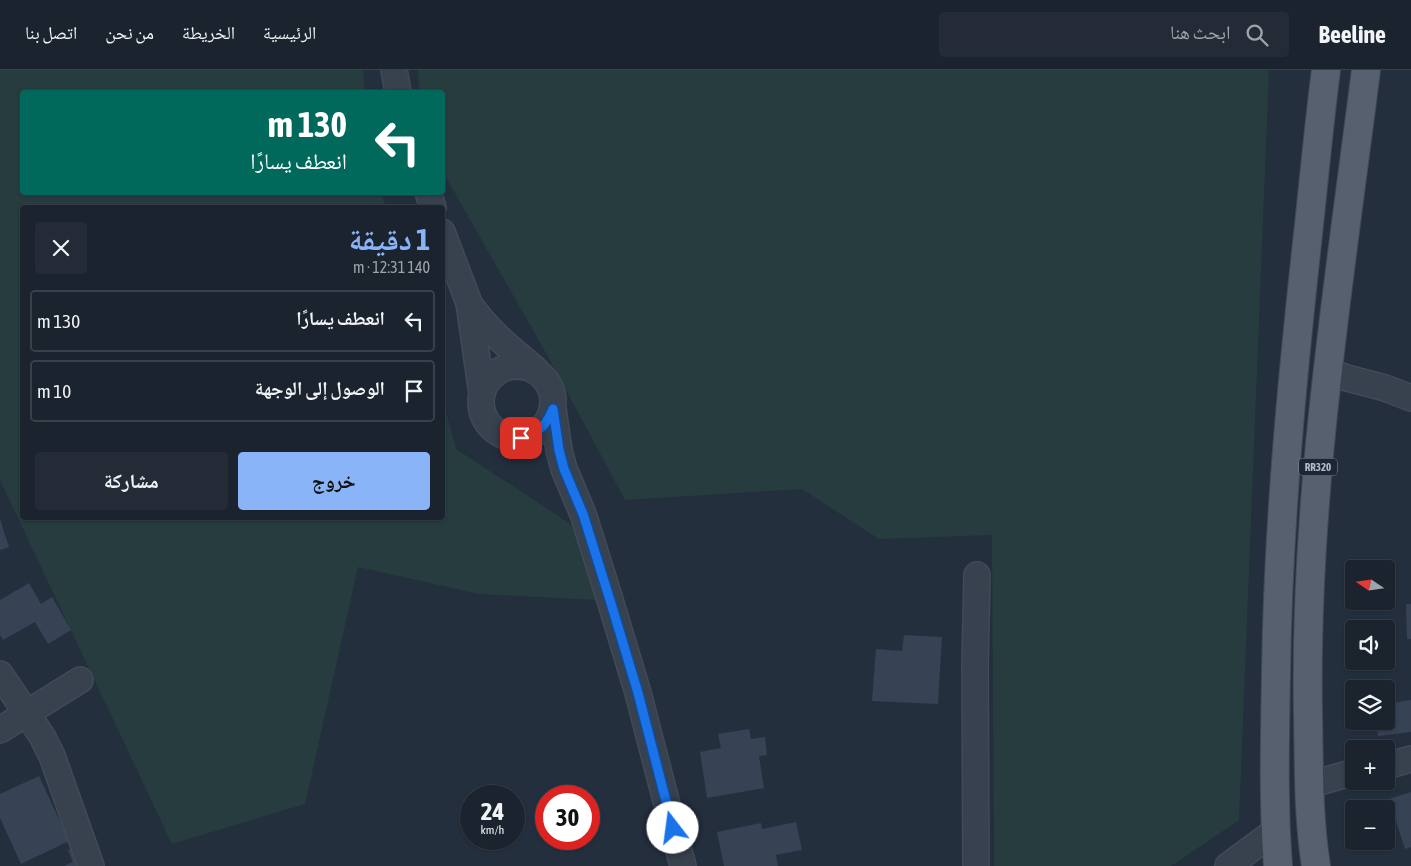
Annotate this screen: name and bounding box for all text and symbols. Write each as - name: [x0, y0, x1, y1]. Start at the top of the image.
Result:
- search box: [939, 12, 1289, 57]
- text: ابحث هنا: [1170, 21, 1231, 43]
- icon: search: [1243, 21, 1271, 49]
- text: Beeline: [1319, 21, 1386, 48]
- text: اتصل بنا: [25, 22, 77, 43]
- text: من نحن: [105, 22, 154, 43]
- text: الخريطة: [182, 22, 235, 43]
- text: الرئيسية: [263, 22, 316, 43]
- text: 130 m: [268, 104, 347, 144]
- icon: left: [365, 110, 430, 175]
- text: انعطف يسارًا: [250, 148, 347, 174]
- button: close: [35, 222, 87, 274]
- text: 1 دقيقة: [349, 222, 430, 256]
- text: 140 m · 12:31: [353, 258, 430, 276]
- text: انعطف يسارًا: [296, 307, 385, 329]
- icon: left: [400, 307, 428, 335]
- text: 130 m: [37, 310, 80, 332]
- text: الوصول إلى الوجهة: [255, 377, 385, 399]
- icon: arrive: [400, 377, 428, 405]
- text: 10 m: [37, 380, 71, 402]
- pin: [500, 417, 542, 459]
- icon: arrive: [507, 424, 535, 452]
- button: مشاركة: [35, 452, 228, 510]
- button: خروج: [238, 452, 430, 510]
- road number: RR320: [1299, 458, 1337, 476]
- north arrow: [1345, 560, 1395, 610]
- map controls: [1345, 560, 1395, 850]
- button: sound: [1345, 620, 1395, 670]
- button: layers: [1345, 680, 1395, 730]
- button: +: [1345, 740, 1395, 790]
- speed limit sign: 30: [535, 785, 600, 850]
- text: 24: [481, 797, 504, 825]
- button: −: [1345, 800, 1395, 850]
- position arrow: [646, 801, 698, 853]
- text: km/h: [481, 823, 504, 837]

